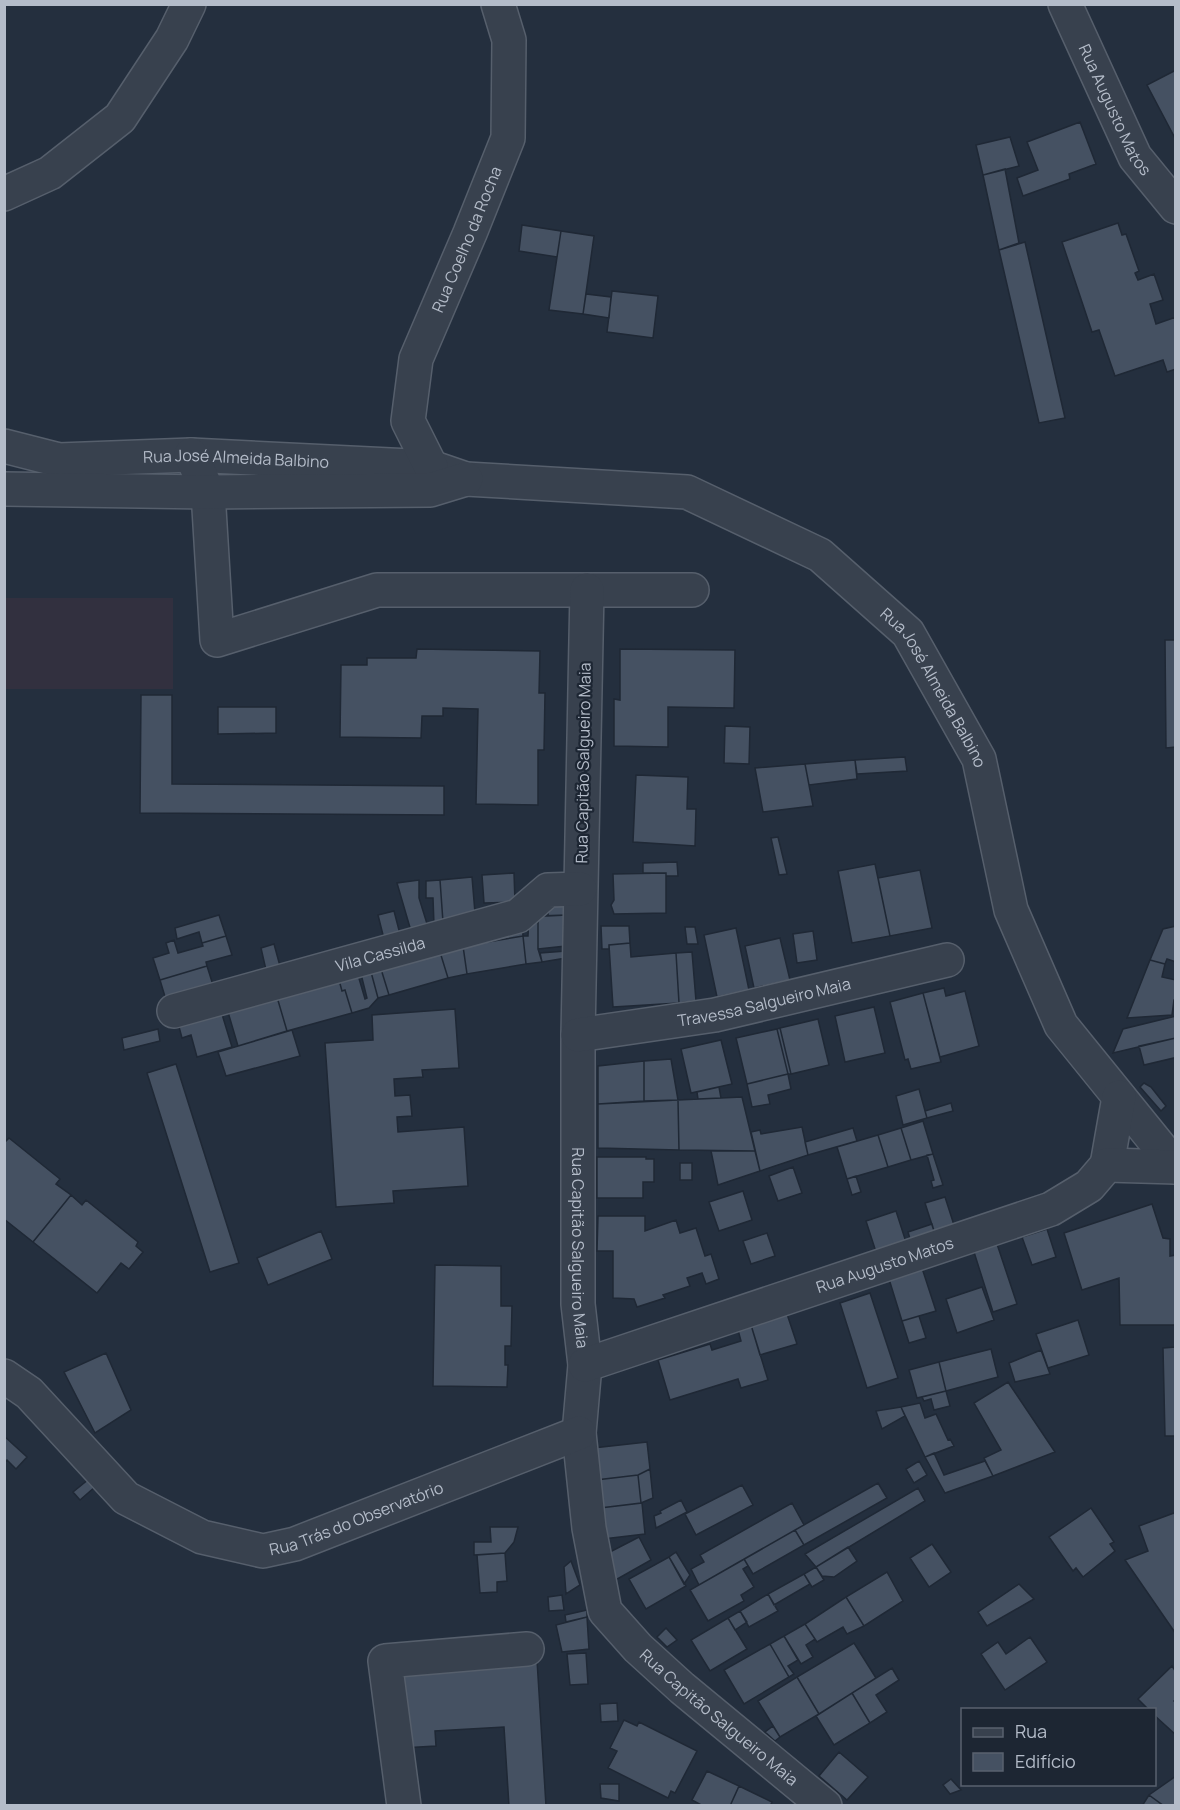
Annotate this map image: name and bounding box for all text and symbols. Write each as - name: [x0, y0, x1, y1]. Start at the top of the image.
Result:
- street label: Rua Augusto Matos: [1074, 40, 1157, 180]
- street label: Rua Coelho da Rocha: [426, 163, 507, 316]
- street label: Rua José Almeida Balbino: [143, 444, 330, 473]
- street label: Rua José Almeida Balbino: [876, 603, 991, 769]
- street label: Rua Capitão Salgueiro Maia: [570, 662, 596, 864]
- street label: Vila Cassilda: [333, 931, 428, 977]
- street label: Travessa Salgueiro Maia: [676, 972, 853, 1031]
- street label: Rua Capitão Salgueiro Maia: [567, 1147, 594, 1349]
- street label: Rua Augusto Matos: [813, 1231, 956, 1298]
- street label: Rua Trás do Observatório: [267, 1476, 446, 1560]
- street label: Rua Capitão Salgueiro Maia: [635, 1644, 803, 1791]
- legend: [961, 1708, 1156, 1786]
- text: Rua: [1015, 1719, 1047, 1743]
- text: Edifício: [1015, 1749, 1076, 1773]

